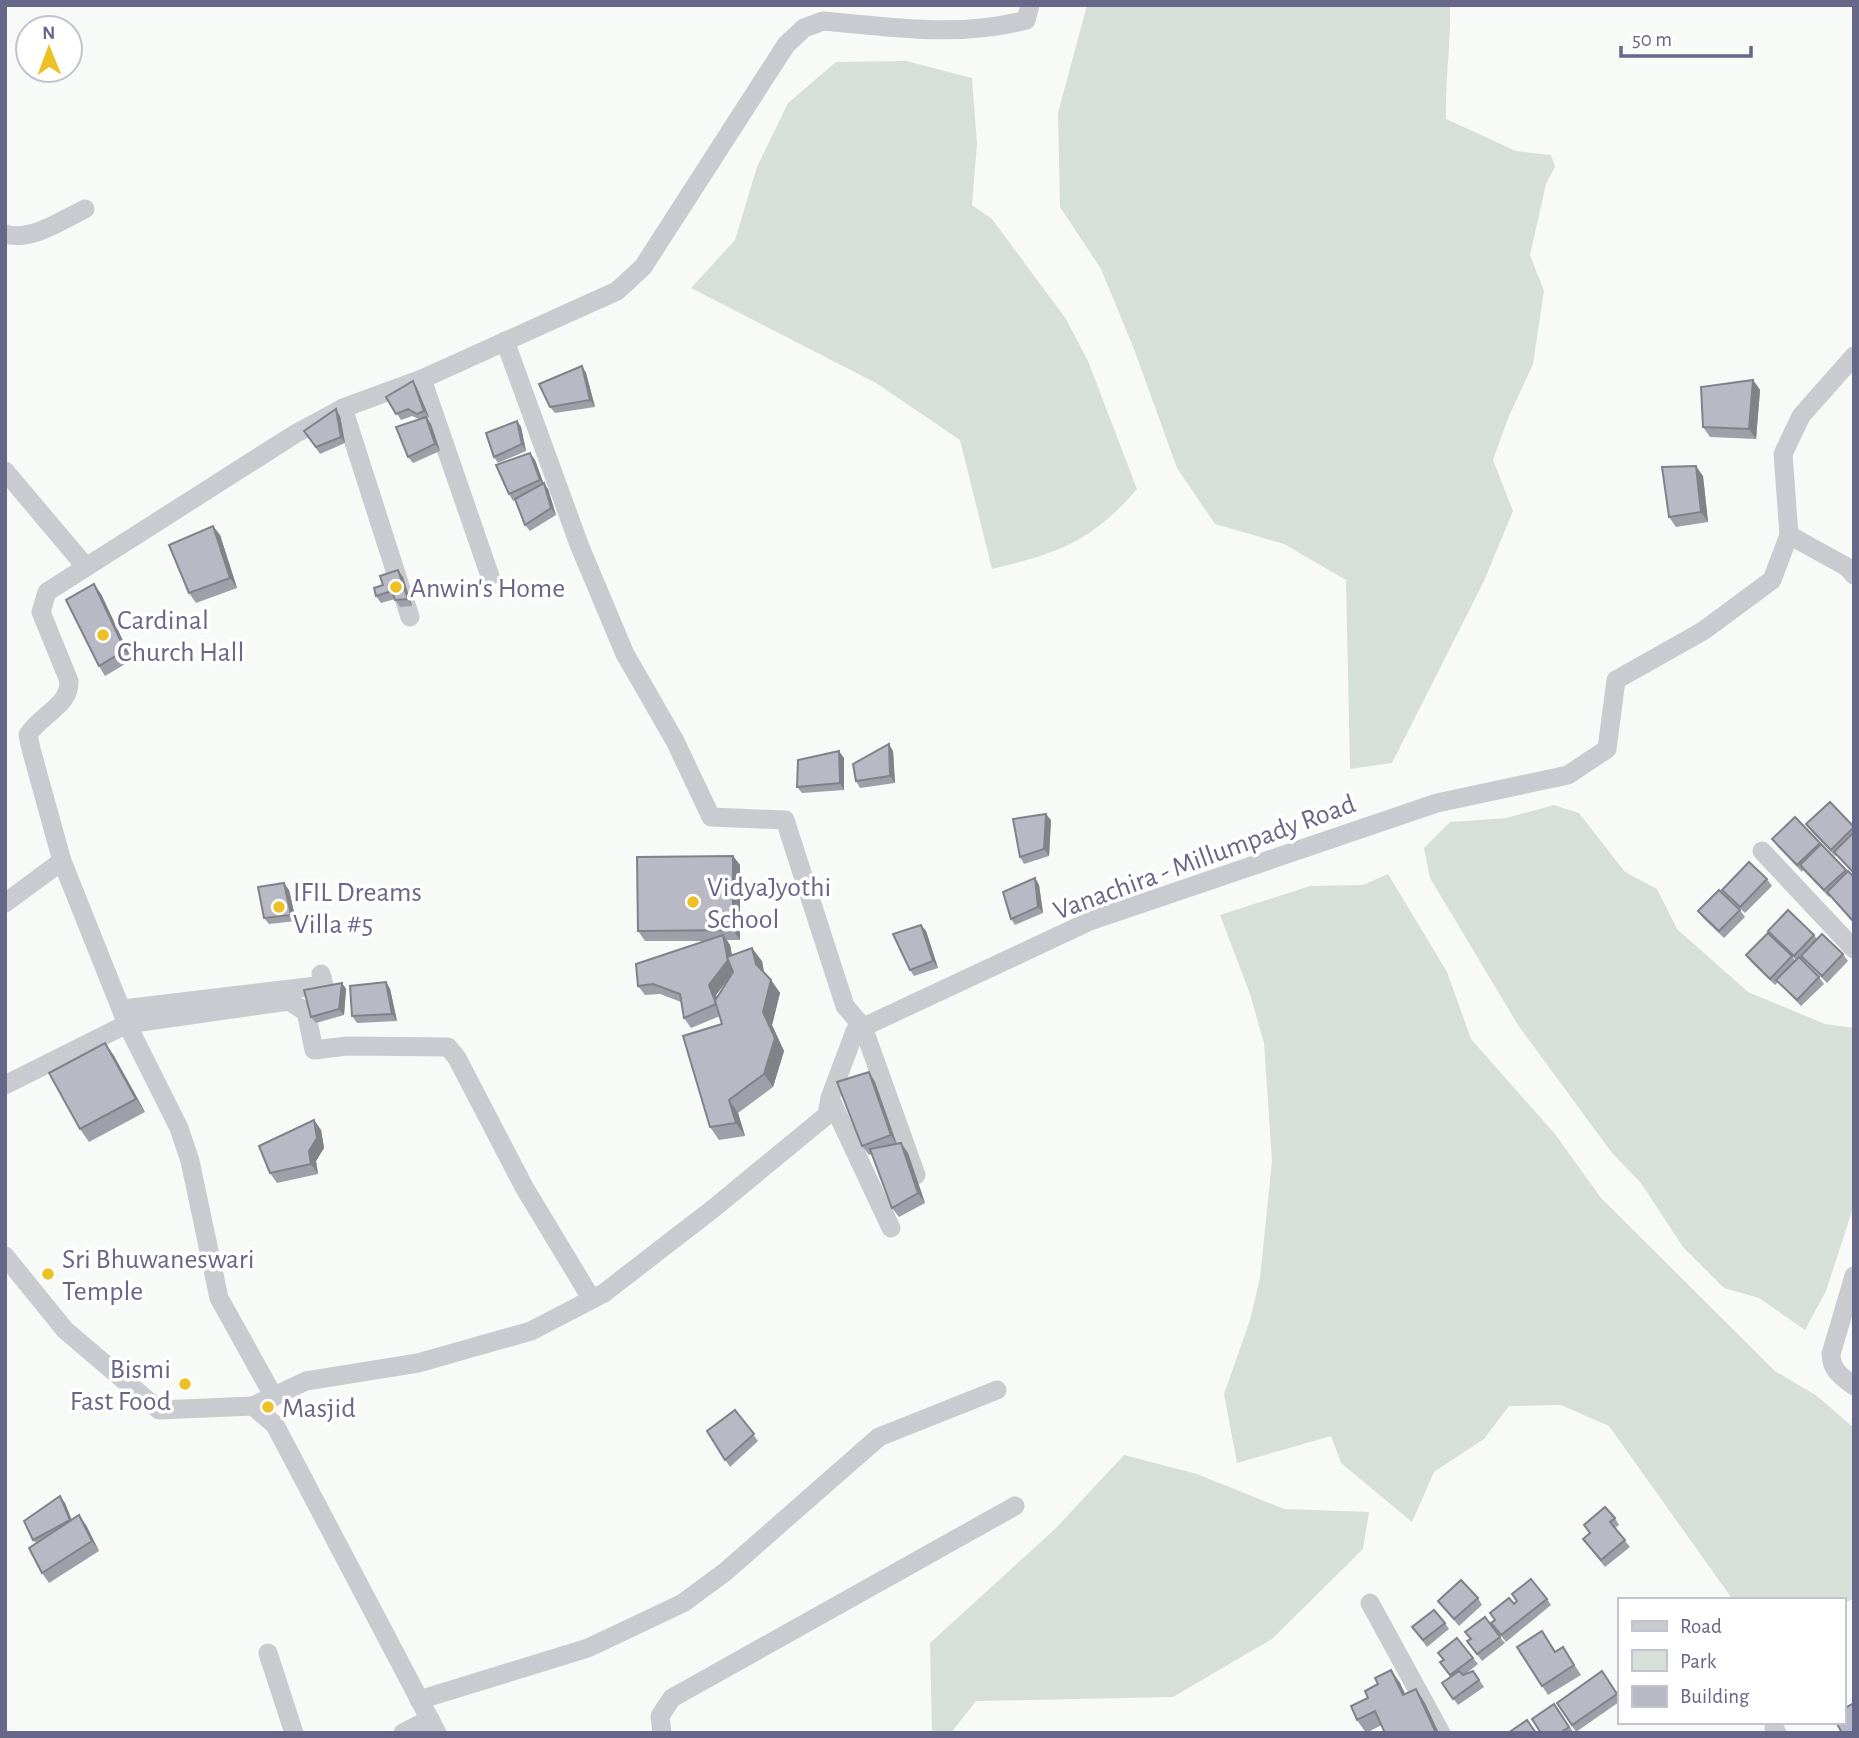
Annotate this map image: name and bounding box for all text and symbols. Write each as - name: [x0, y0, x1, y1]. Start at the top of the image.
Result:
- north arrow: [14, 14, 84, 84]
- scale bar: [1621, 14, 1750, 58]
- text: N: [42, 24, 56, 43]
- text: 50 m: [1632, 29, 1672, 50]
- place label: Anwin's Home: [410, 575, 565, 603]
- marker: Anwin's Home: [388, 579, 404, 595]
- place label: Cardinal Church Hall: [117, 607, 244, 667]
- marker: Cardinal Church Hall: [95, 627, 111, 643]
- street label: Vanachira - Millumpady Road: [1050, 790, 1359, 926]
- place label: VidyaJyothi School: [707, 874, 831, 934]
- place label: IFIL Dreams Villa #5: [293, 879, 422, 939]
- marker: VidyaJyothi School: [685, 894, 701, 910]
- marker: IFIL Dreams Villa #5: [271, 899, 287, 915]
- place label: Sri Bhuwaneswari Temple: [62, 1246, 255, 1306]
- marker: Sri Bhuwaneswari Temple: [40, 1266, 56, 1282]
- place label: Bismi Fast Food: [70, 1356, 171, 1416]
- marker: Bismi Fast Food: [177, 1376, 193, 1392]
- place label: Masjid: [282, 1395, 356, 1423]
- marker: Masjid: [260, 1399, 276, 1415]
- legend: [1618, 1598, 1845, 1724]
- text: Road: [1680, 1616, 1722, 1637]
- text: Park: [1680, 1651, 1717, 1672]
- text: Building: [1680, 1686, 1750, 1707]

